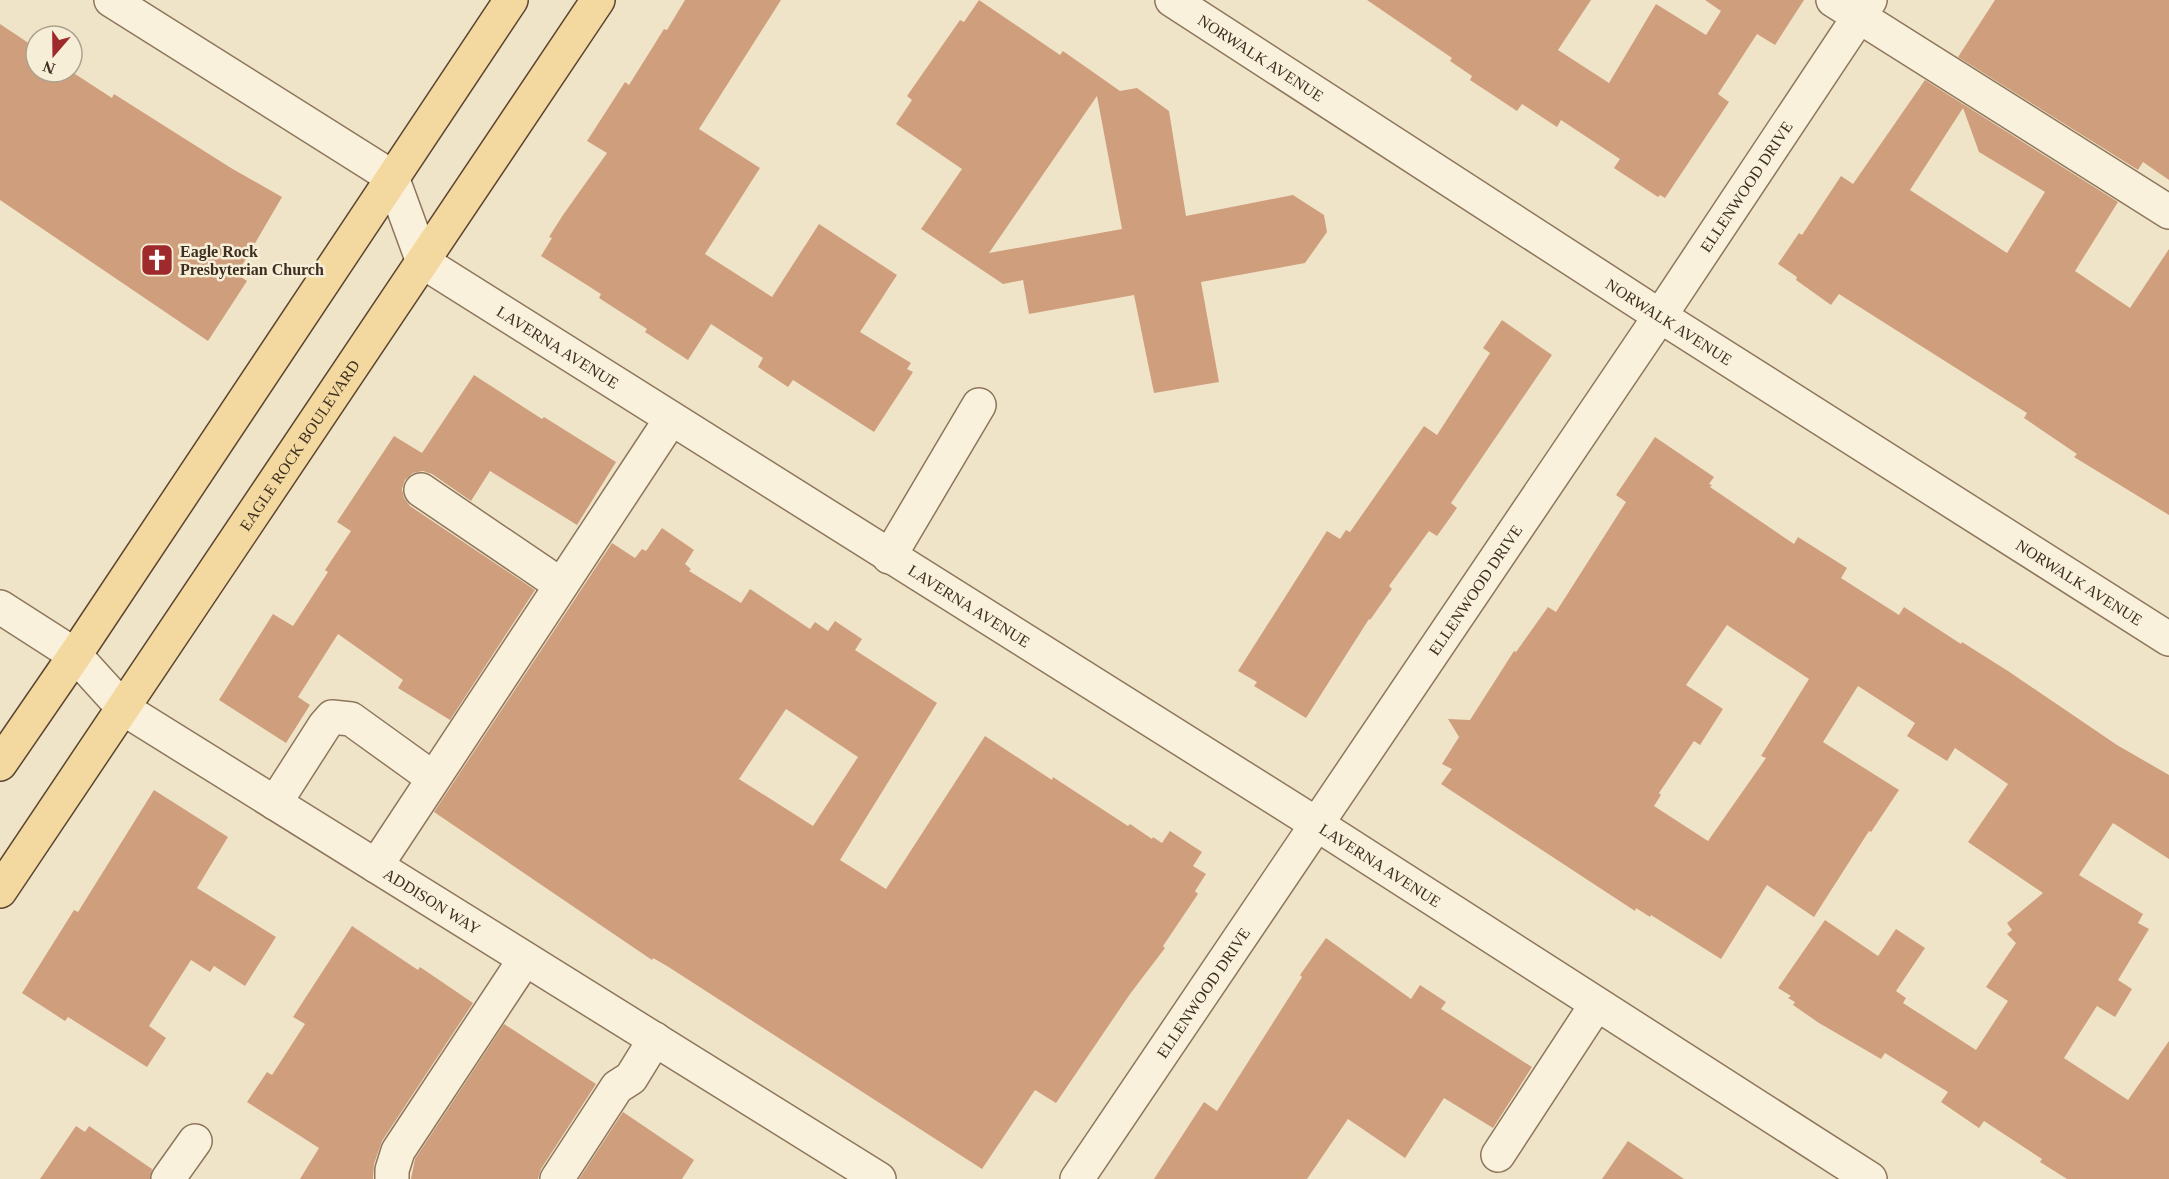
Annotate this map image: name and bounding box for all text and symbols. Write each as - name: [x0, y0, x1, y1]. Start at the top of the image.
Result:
- street label: NORWALK AVENUE: [1195, 11, 1327, 104]
- north arrow: [24, 24, 84, 84]
- text: N: [40, 58, 57, 78]
- street label: ELLENWOOD DRIVE: [1697, 118, 1796, 255]
- church icon: Eagle Rock Presbyterian Church: [139, 242, 175, 278]
- place label: Eagle Rock Presbyterian Church: [180, 243, 324, 279]
- street label: NORWALK AVENUE: [1603, 275, 1735, 368]
- street label: LAVERNA AVENUE: [494, 302, 622, 391]
- street label: EAGLE ROCK BOULEVARD: [236, 357, 362, 534]
- street label: ELLENWOOD DRIVE: [1425, 522, 1525, 658]
- street label: NORWALK AVENUE: [2013, 536, 2146, 628]
- street label: LAVERNA AVENUE: [905, 561, 1033, 650]
- street label: LAVERNA AVENUE: [1317, 820, 1444, 910]
- street label: ADDISON WAY: [381, 864, 484, 938]
- street label: ELLENWOOD DRIVE: [1153, 924, 1253, 1061]

